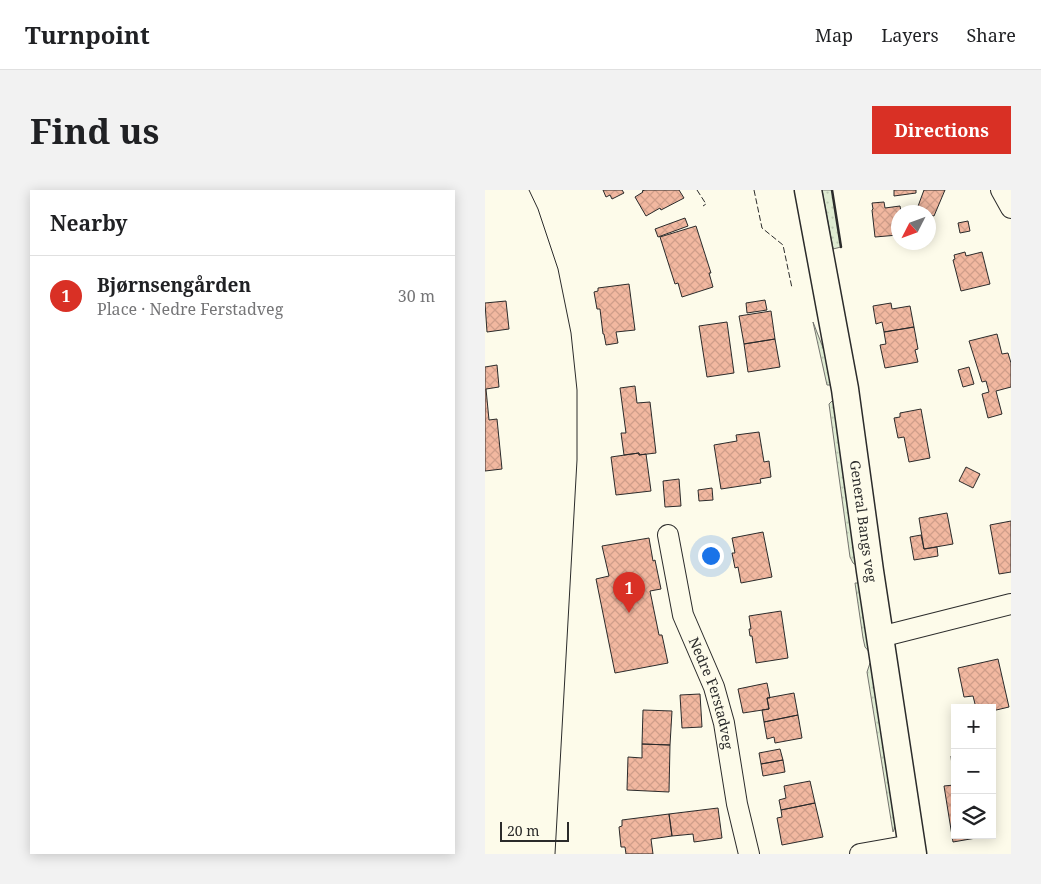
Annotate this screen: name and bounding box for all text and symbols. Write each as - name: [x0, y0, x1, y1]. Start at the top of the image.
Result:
- text: Turnpoint: [25, 18, 150, 51]
- text: Map: [815, 23, 853, 47]
- text: Layers: [881, 23, 939, 47]
- text: Share: [967, 23, 1016, 47]
- button: Directions: [872, 106, 1011, 154]
- text: Find us: [30, 107, 159, 154]
- north arrow: [891, 205, 936, 250]
- text: Nearby: [50, 209, 128, 237]
- text: Bjørnsengården: [97, 272, 251, 298]
- text: 1: [61, 285, 71, 307]
- text: 30 m: [398, 285, 435, 307]
- text: Place · Nedre Ferstadveg: [97, 298, 283, 320]
- street label: General Bangs veg: [846, 459, 882, 584]
- your location: [698, 543, 724, 569]
- pin: 1: [613, 572, 645, 613]
- street label: Nedre Ferstadveg: [685, 634, 738, 751]
- map controls: [951, 704, 996, 839]
- button: +: [951, 704, 996, 749]
- button: −: [951, 749, 996, 794]
- button: layers: [951, 794, 996, 839]
- scale bar: [500, 819, 569, 842]
- text: 20 m: [507, 821, 540, 840]

